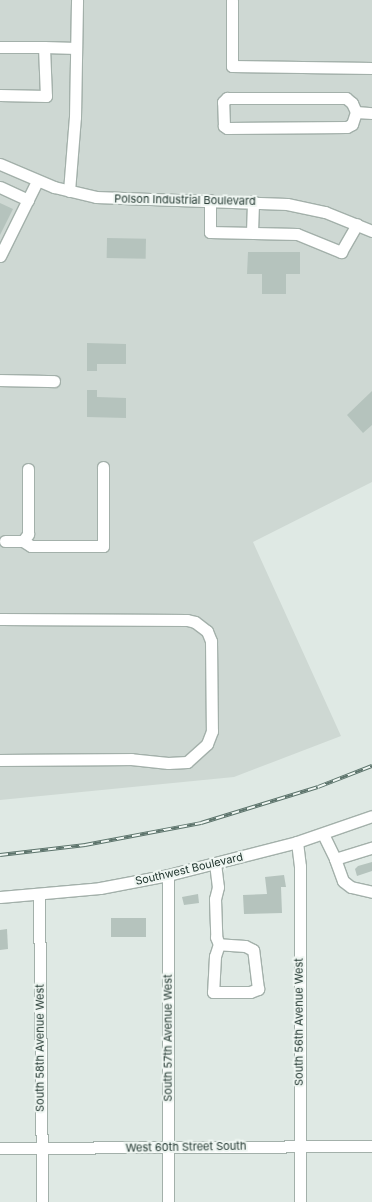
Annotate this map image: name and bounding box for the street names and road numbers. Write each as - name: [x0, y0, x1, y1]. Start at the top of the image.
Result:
- street label: Polson Industrial Boulevard: [114, 192, 256, 208]
- street label: Southwest Boulevard: [134, 850, 244, 888]
- street label: South 56th Avenue West: [292, 958, 306, 1086]
- street label: South 57th Avenue West: [161, 974, 175, 1102]
- street label: South 58th Avenue West: [33, 984, 47, 1112]
- street label: West 60th Street South: [126, 1139, 246, 1155]

